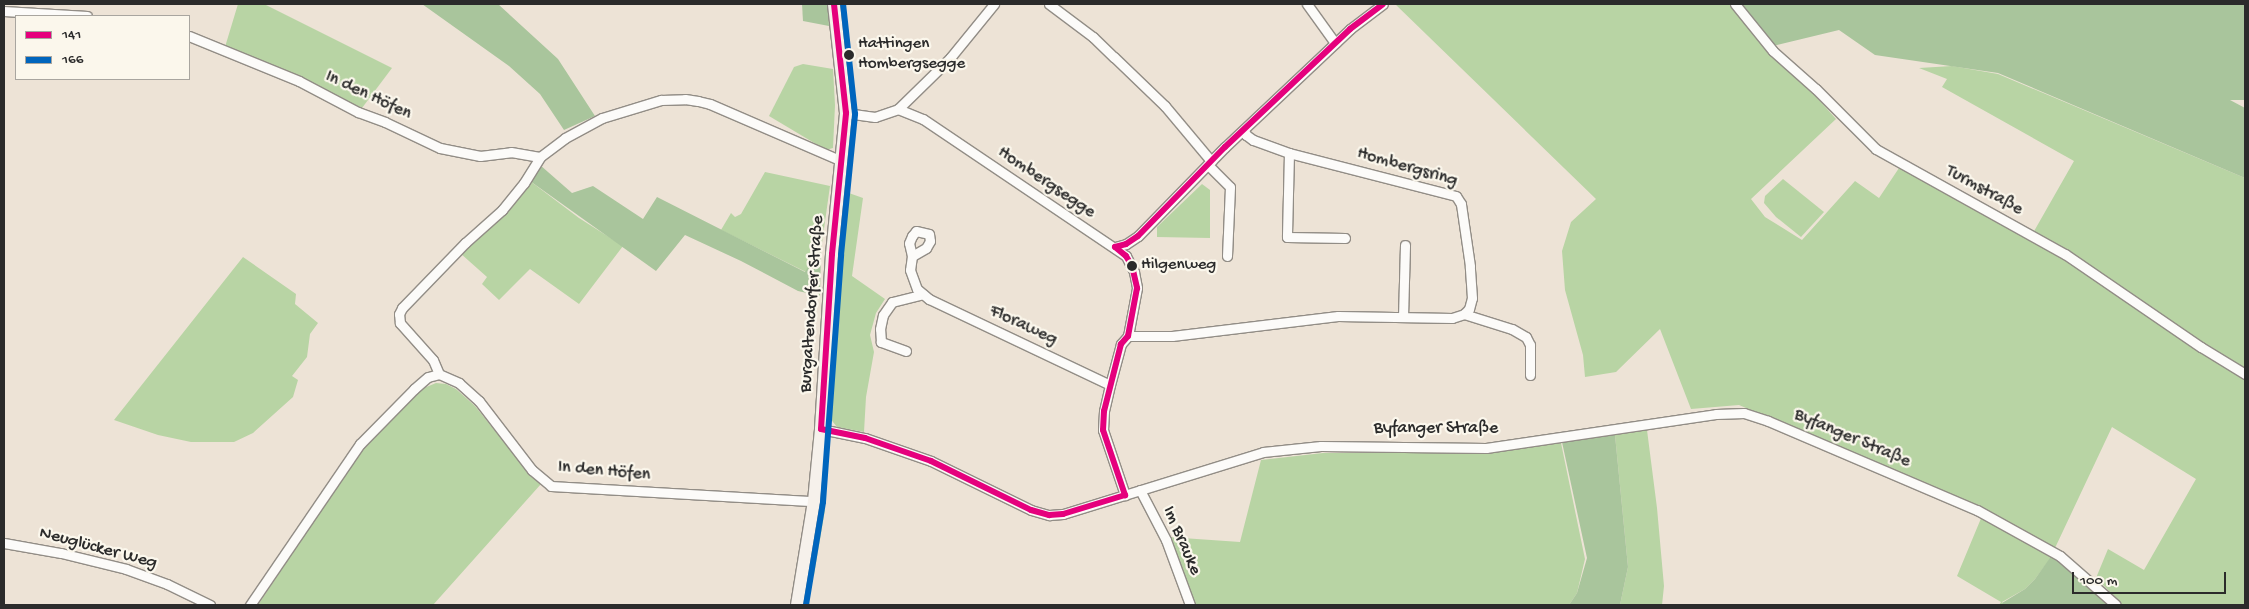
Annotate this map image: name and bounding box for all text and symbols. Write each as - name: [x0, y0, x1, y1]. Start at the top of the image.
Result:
- legend: [15, 15, 190, 80]
- text: 141: [62, 26, 81, 44]
- place label: Hattingen Hombergsegge: [858, 35, 965, 75]
- marker: Hattingen Hombergsegge: [844, 50, 854, 60]
- text: 166: [62, 51, 83, 69]
- street label: In den Höfen: [321, 67, 415, 125]
- street label: Hombergsegge: [993, 142, 1099, 224]
- street label: Hombergsring: [1354, 143, 1460, 193]
- street label: Turmstraße: [1942, 161, 2026, 221]
- street label: Burgaltendorfer Straße: [796, 215, 830, 393]
- place label: Hilgenweg: [1141, 256, 1216, 276]
- marker: Hilgenweg: [1127, 261, 1137, 271]
- street label: Floraweg: [986, 301, 1060, 351]
- street label: Byfanger Straße: [1790, 405, 1914, 473]
- street label: Byfanger Straße: [1374, 418, 1498, 440]
- street label: In den Höfen: [557, 457, 651, 487]
- street label: Im Brauke: [1157, 503, 1205, 579]
- street label: Neuglücker Weg: [37, 523, 159, 575]
- scale bar: [2074, 562, 2228, 594]
- text: 100 m: [2080, 572, 2117, 590]

